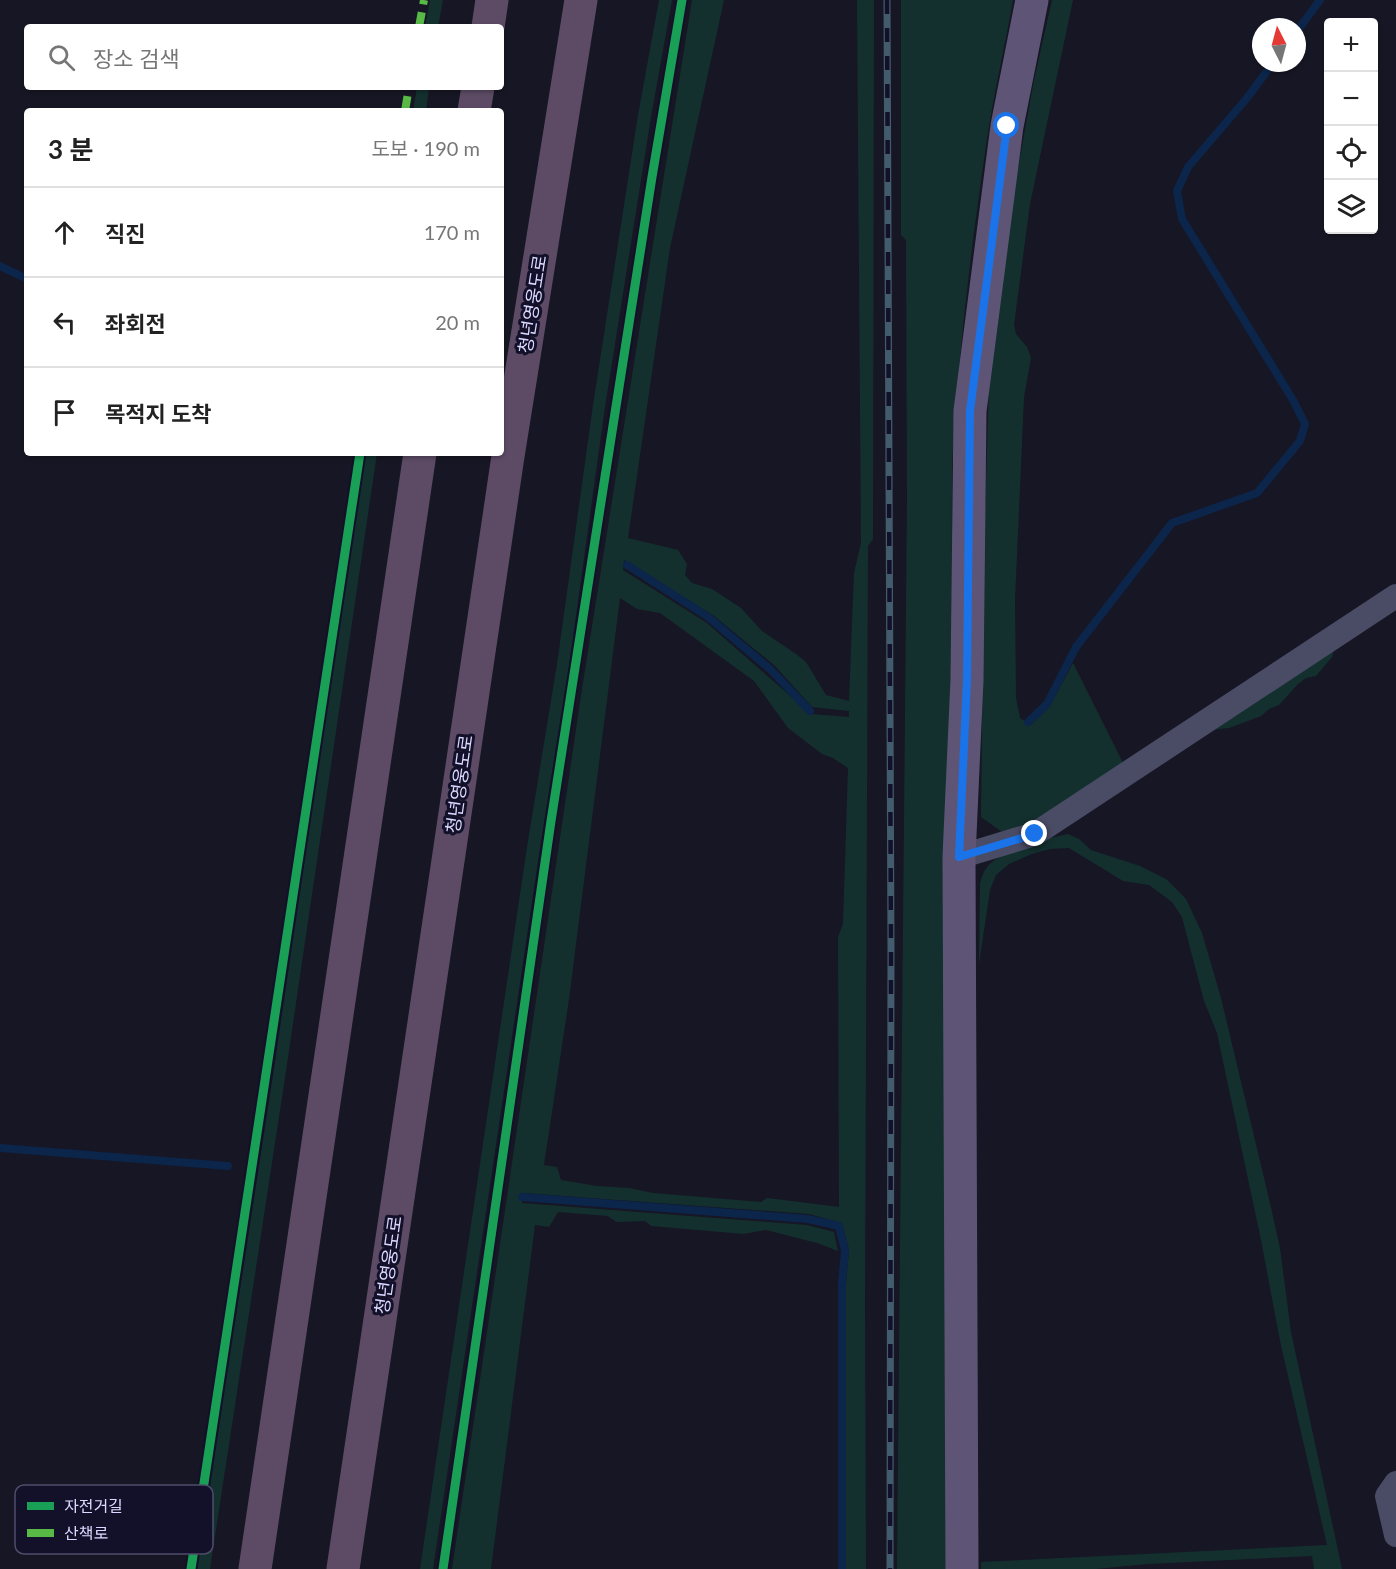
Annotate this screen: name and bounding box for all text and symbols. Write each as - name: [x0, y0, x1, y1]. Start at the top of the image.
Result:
- north arrow: [1252, 18, 1306, 72]
- map controls: [1324, 18, 1378, 234]
- button: +: [1324, 18, 1378, 72]
- search box: [24, 24, 504, 90]
- icon: search: [45, 41, 78, 74]
- text: 장소 검색: [93, 45, 180, 72]
- button: −: [1324, 72, 1378, 126]
- route start: [993, 112, 1019, 138]
- button: locate: [1324, 126, 1378, 180]
- text: 3 분: [48, 133, 93, 165]
- text: 도보 · 190 m: [371, 136, 480, 160]
- button: layers: [1324, 180, 1378, 234]
- icon: ahead: [48, 216, 81, 249]
- text: 직진: [105, 220, 145, 247]
- text: 170 m: [424, 220, 480, 244]
- street label: 청년영웅도로: [513, 253, 551, 355]
- icon: left: [48, 306, 81, 339]
- text: 좌회전: [105, 310, 166, 337]
- text: 20 m: [435, 310, 480, 334]
- icon: arrive: [48, 396, 81, 429]
- text: 목적지 도착: [105, 400, 212, 427]
- street label: 청년영웅도로: [441, 733, 477, 835]
- route end: [1021, 820, 1047, 846]
- street label: 청년영웅도로: [370, 1214, 406, 1316]
- legend: [15, 1485, 213, 1554]
- text: 자전거길: [64, 1496, 123, 1515]
- text: 산책로: [64, 1523, 108, 1542]

